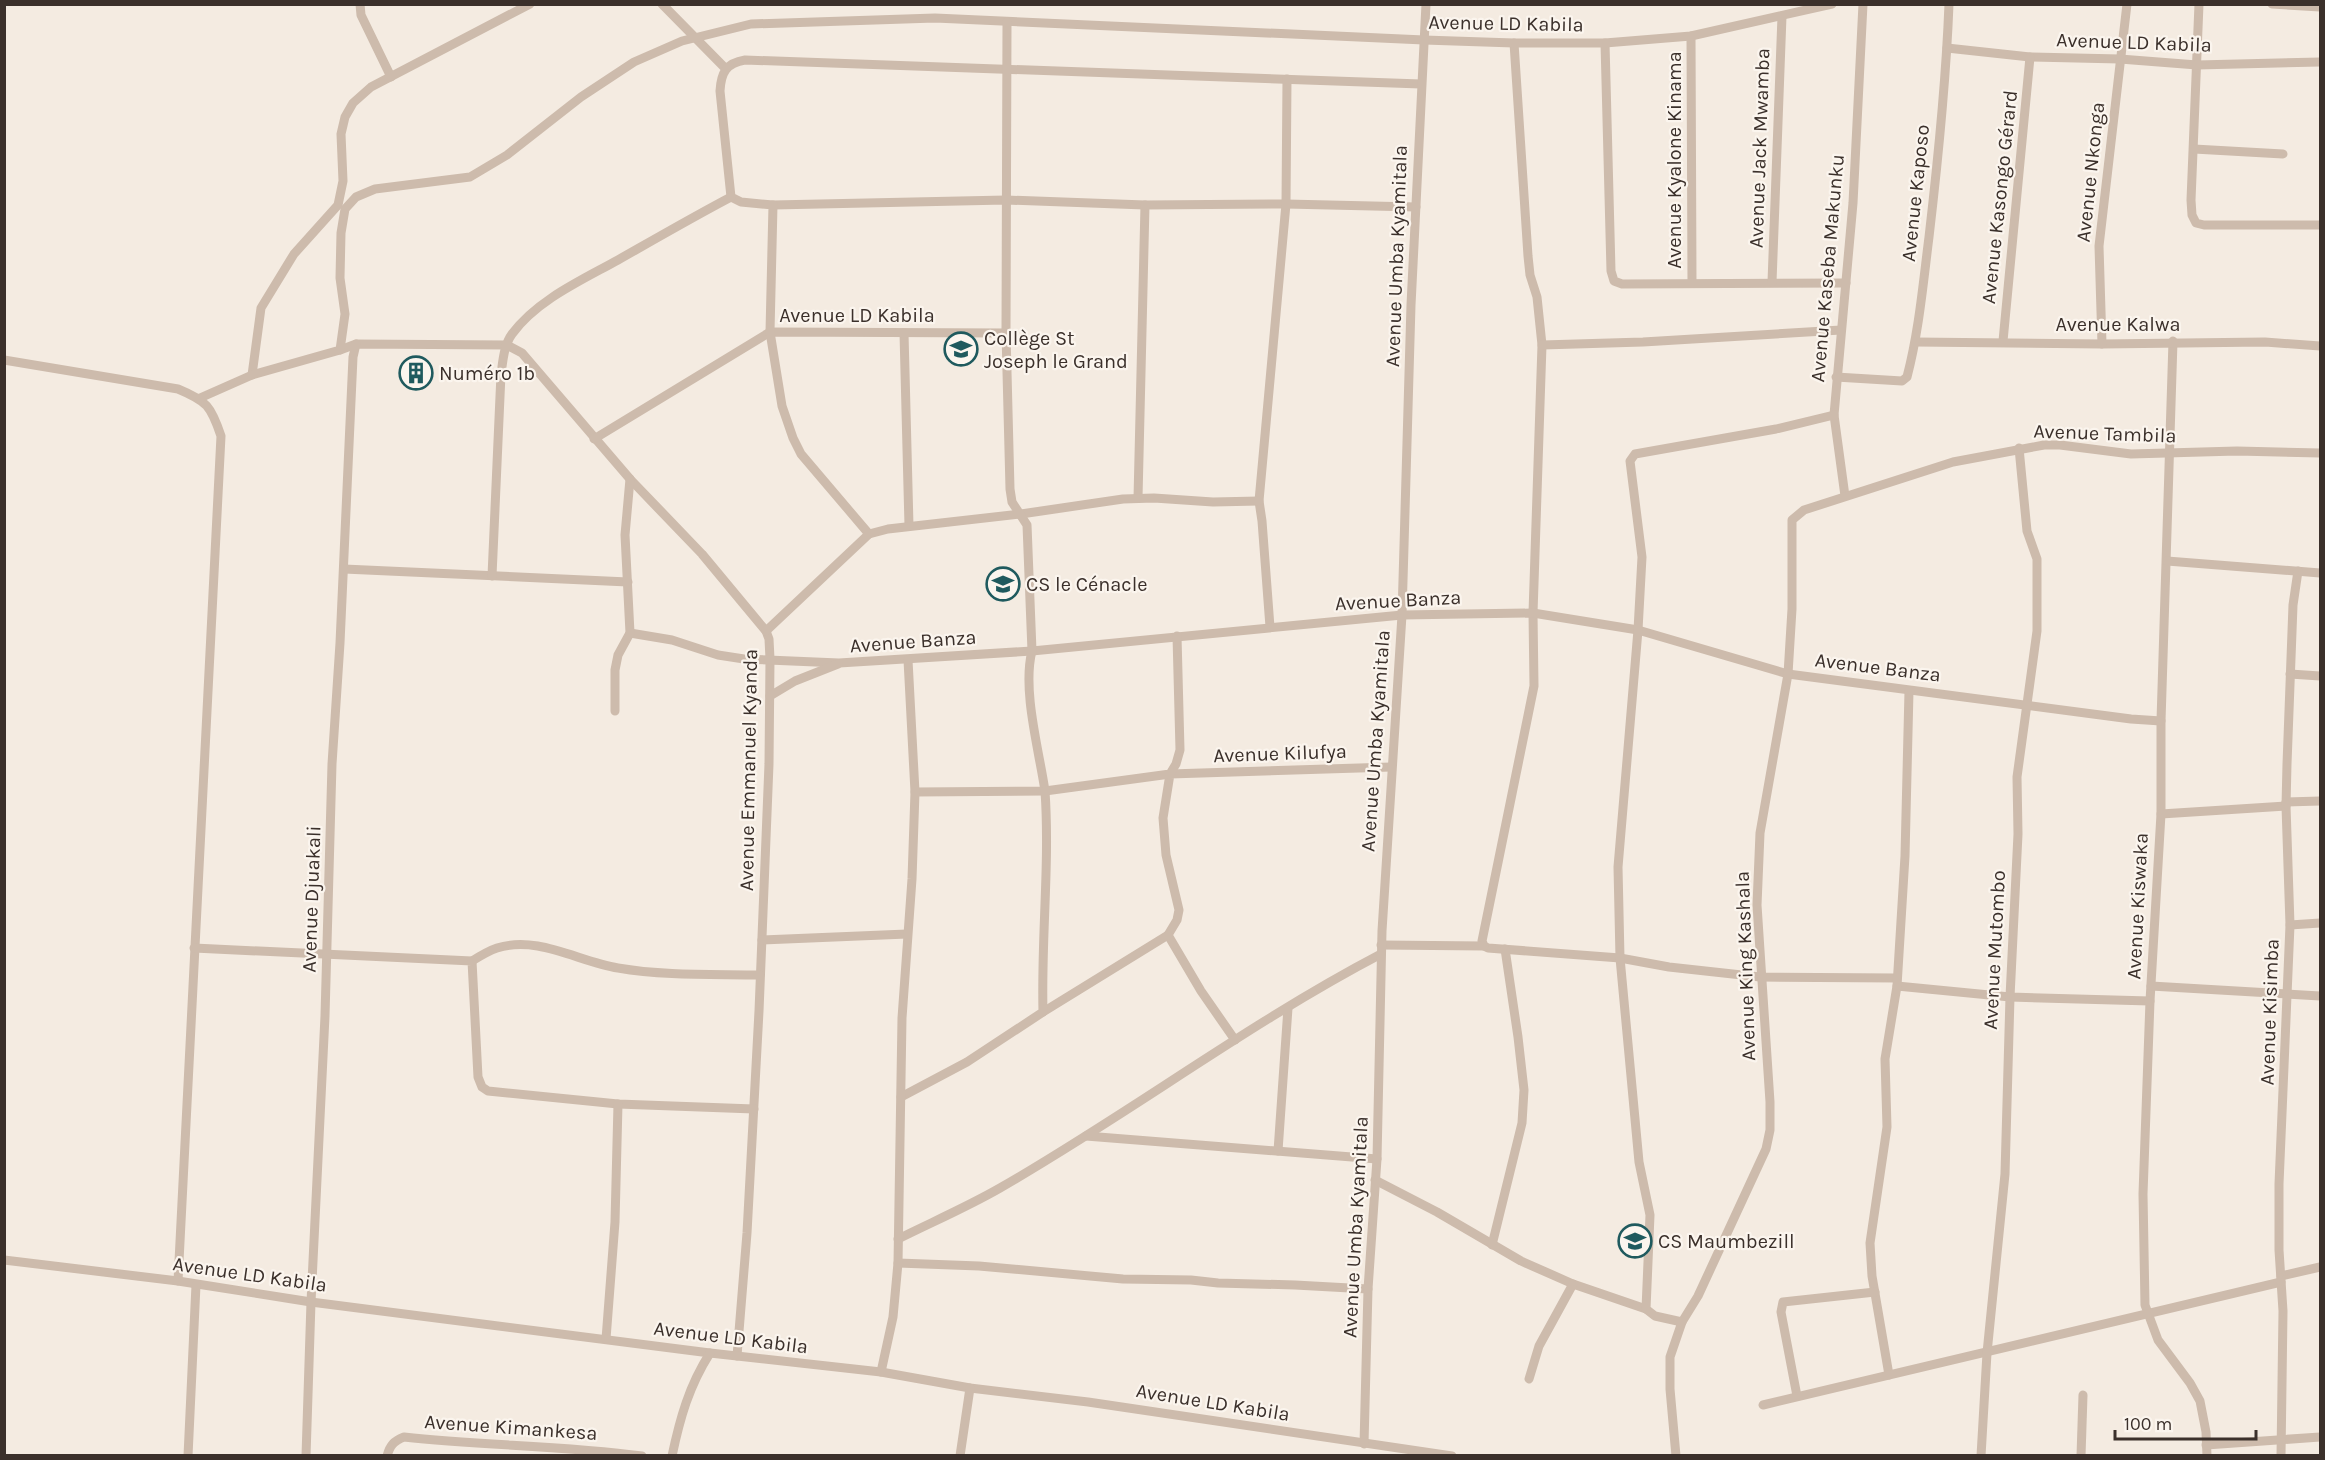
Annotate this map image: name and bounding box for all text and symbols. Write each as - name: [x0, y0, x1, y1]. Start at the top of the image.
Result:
- street label: Avenue LD Kabila: [1428, 11, 1584, 36]
- street label: Avenue LD Kabila: [2056, 28, 2212, 57]
- street label: Avenue Jack Mwamba: [1745, 48, 1774, 248]
- street label: Avenue Kyalone Kinama: [1663, 51, 1686, 269]
- street label: Avenue Kasongo Gérard: [1977, 89, 2022, 305]
- street label: Avenue Nkonga: [2072, 101, 2109, 243]
- street label: Avenue Kaposo: [1897, 123, 1934, 263]
- street label: Avenue Umba Kyamitala: [1381, 145, 1412, 367]
- street label: Avenue Kaseba Makunku: [1806, 153, 1849, 383]
- street label: Avenue LD Kabila: [779, 304, 935, 327]
- street label: Avenue Kalwa: [2056, 313, 2180, 336]
- place label: Collège St Joseph le Grand: [984, 327, 1128, 373]
- school or university icon: Collège St Joseph le Grand: [943, 331, 979, 367]
- building icon: Numéro 1b: [398, 355, 434, 391]
- place label: Numéro 1b: [439, 362, 535, 385]
- street label: Avenue Tambila: [2033, 420, 2177, 447]
- school or university icon: CS le Cénacle: [985, 566, 1021, 602]
- place label: CS le Cénacle: [1026, 573, 1148, 596]
- street label: Avenue Banza: [1334, 586, 1462, 615]
- street label: Avenue Banza: [849, 626, 977, 657]
- street label: Avenue Umba Kyamitala: [1356, 629, 1395, 853]
- street label: Avenue Banza: [1814, 648, 1942, 687]
- street label: Avenue Emmanuel Kyanda: [735, 649, 762, 891]
- street label: Avenue Kilufya: [1213, 740, 1347, 767]
- street label: Avenue Djuakali: [297, 825, 326, 973]
- street label: Avenue Kiswaka: [2122, 832, 2153, 980]
- street label: Avenue Mutombo: [1979, 870, 2010, 1030]
- street label: Avenue King Kashala: [1731, 871, 1760, 1061]
- street label: Avenue Kisimba: [2255, 938, 2284, 1086]
- street label: Avenue Umba Kyamitala: [1338, 1115, 1373, 1339]
- school or university icon: CS Maumbezill: [1617, 1223, 1653, 1259]
- place label: CS Maumbezill: [1658, 1230, 1795, 1253]
- street label: Avenue LD Kabila: [171, 1252, 329, 1297]
- street label: Avenue LD Kabila: [652, 1317, 809, 1358]
- street label: Avenue LD Kabila: [1134, 1379, 1291, 1426]
- scale bar: [2115, 1403, 2256, 1441]
- street label: Avenue Kimankesa: [424, 1410, 598, 1445]
- text: 100 m: [2124, 1413, 2172, 1435]

